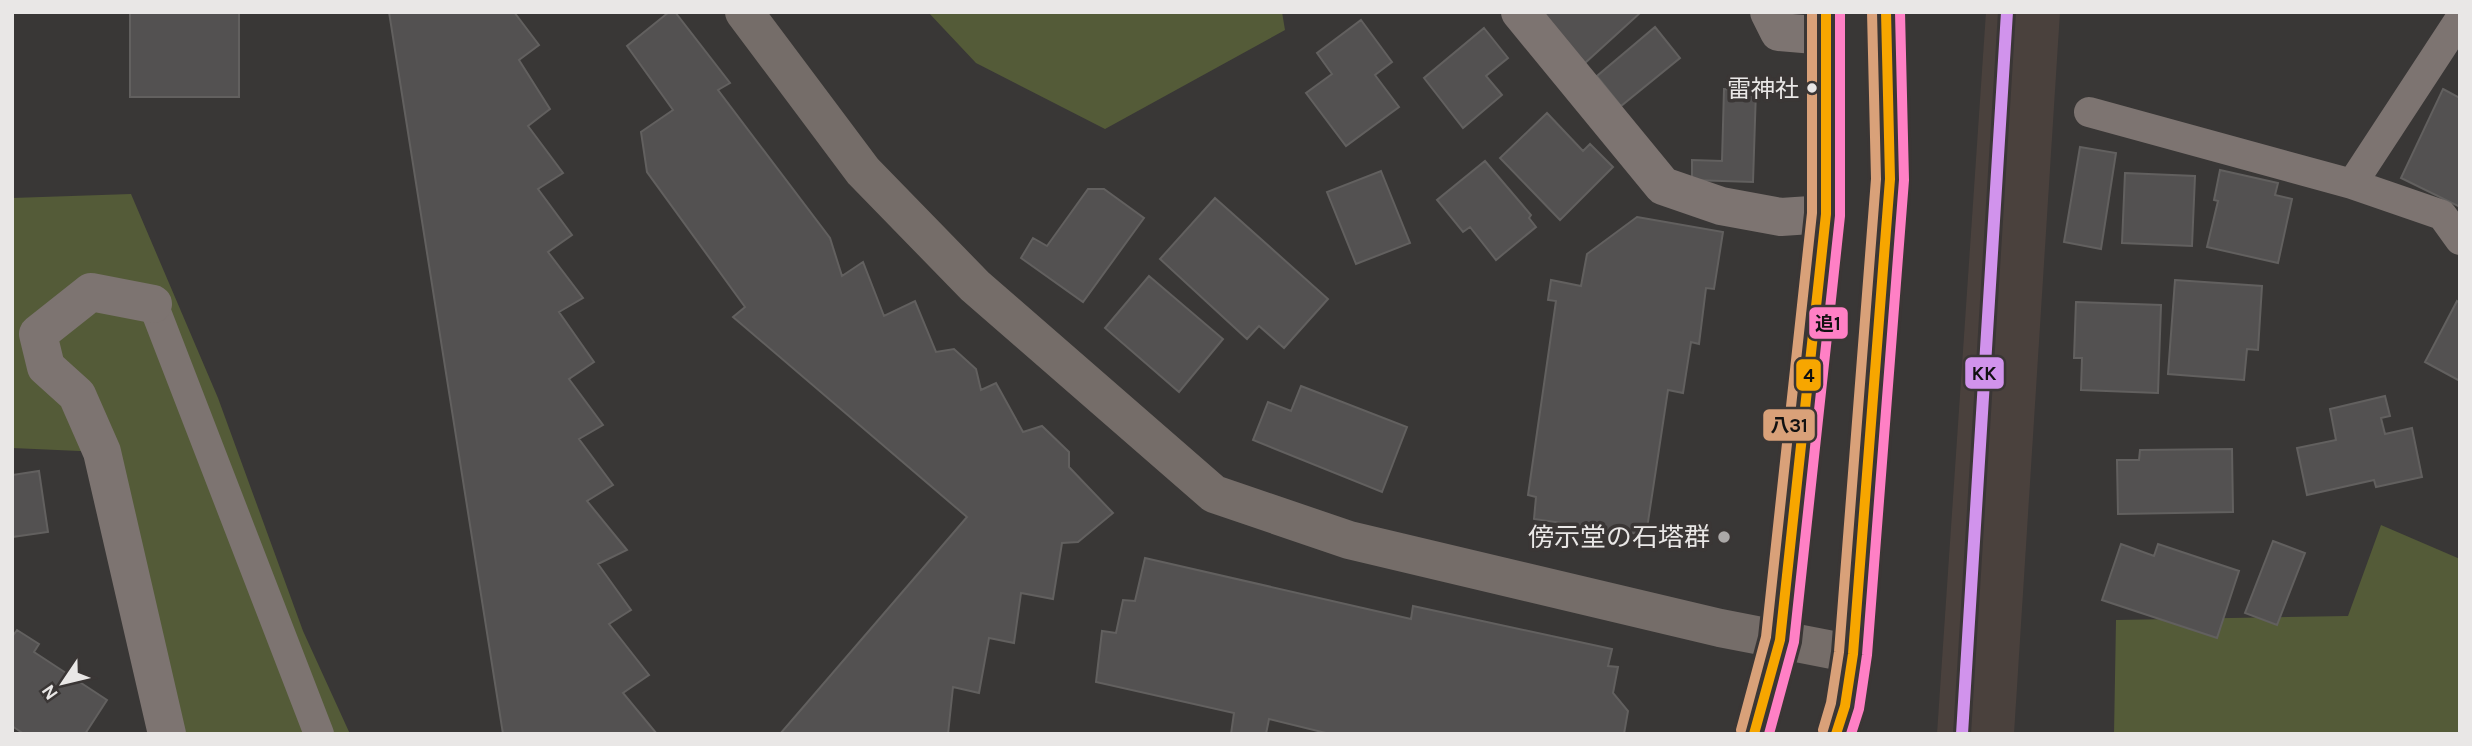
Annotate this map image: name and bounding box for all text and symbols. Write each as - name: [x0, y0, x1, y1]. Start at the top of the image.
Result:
- place label: 雷神社: [1727, 75, 1799, 103]
- marker: 雷神社: [1805, 81, 1819, 95]
- line badge: 追1: [1808, 306, 1849, 340]
- text: 追1: [1815, 313, 1841, 335]
- line badge: KK: [1964, 356, 2005, 390]
- line badge: 4: [1795, 358, 1822, 392]
- text: KK: [1972, 363, 1997, 385]
- text: 4: [1803, 365, 1815, 387]
- line badge: 八31: [1762, 408, 1816, 442]
- text: 八31: [1770, 415, 1808, 437]
- place label: 傍示堂の石塔群: [1528, 522, 1710, 553]
- marker: 傍示堂の石塔群: [1716, 529, 1732, 545]
- north arrow: [28, 648, 98, 718]
- text: N: [37, 680, 63, 704]

